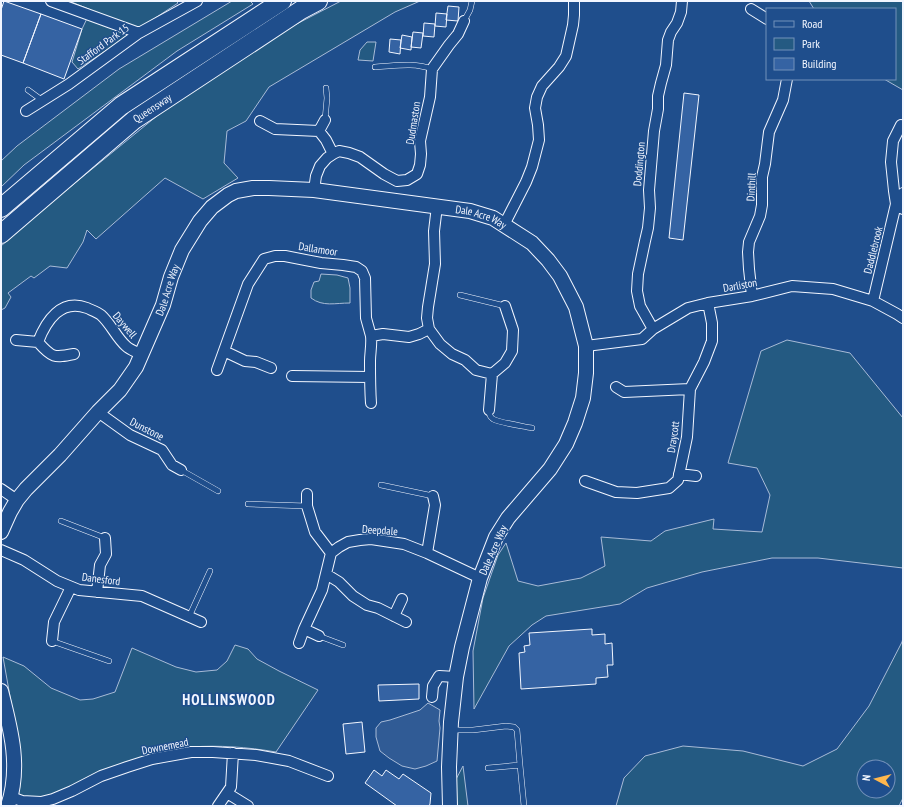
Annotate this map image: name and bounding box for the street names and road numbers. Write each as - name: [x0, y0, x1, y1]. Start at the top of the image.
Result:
- street label: Stafford Park 15: [74, 20, 132, 68]
- street label: Queensway: [130, 90, 175, 126]
- street label: Dudmaston: [403, 100, 423, 145]
- street label: Doddington: [630, 141, 648, 187]
- street label: Dinthill: [743, 172, 759, 202]
- street label: Dale Acre Way: [455, 202, 510, 232]
- street label: Daddlebrook: [860, 224, 886, 275]
- street label: Dallamoor: [297, 239, 339, 259]
- street label: Dale Acre Way: [152, 261, 183, 318]
- street label: Darliston: [722, 275, 758, 295]
- street label: Daywell: [110, 309, 140, 341]
- street label: Dunstone: [128, 415, 167, 444]
- street label: Draycott: [664, 420, 682, 454]
- street label: Deepdale: [362, 522, 399, 538]
- street label: Dale Acre Way: [476, 522, 511, 577]
- street label: Danesford: [81, 570, 121, 588]
- street label: Downemead: [141, 735, 190, 757]

